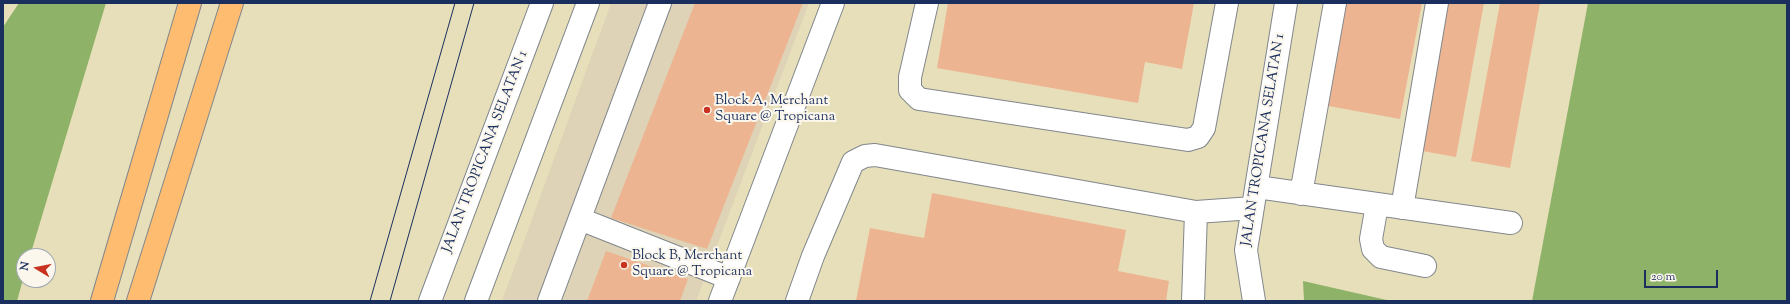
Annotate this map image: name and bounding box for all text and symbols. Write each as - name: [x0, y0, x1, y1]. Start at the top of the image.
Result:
- street label: JALAN TROPICANA SELATAN 1: [1239, 33, 1289, 247]
- street label: JALAN TROPICANA SELATAN 1: [440, 49, 532, 255]
- place label: Block A, Merchant Square @ Tropicana: [715, 94, 835, 126]
- marker: Block A, Merchant Square @ Tropicana: [702, 105, 712, 115]
- north arrow: [16, 248, 56, 288]
- place label: Block B, Merchant Square @ Tropicana: [632, 249, 752, 282]
- text: N: [17, 260, 34, 272]
- marker: Block B, Merchant Square @ Tropicana: [619, 260, 629, 270]
- scale bar: [1646, 262, 1720, 288]
- text: 20 m: [1651, 268, 1675, 286]

